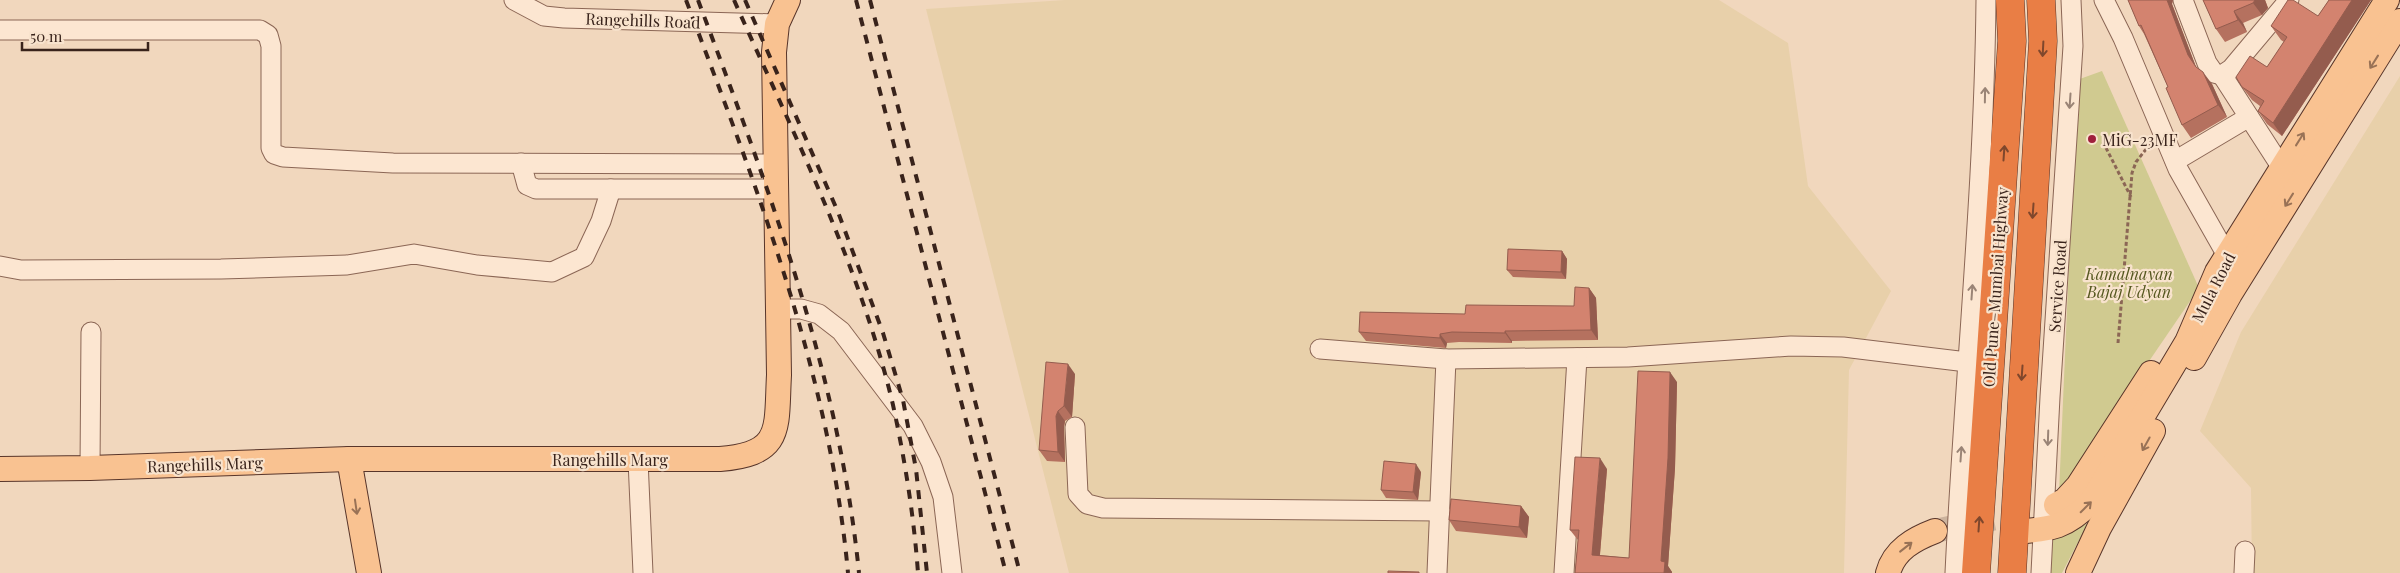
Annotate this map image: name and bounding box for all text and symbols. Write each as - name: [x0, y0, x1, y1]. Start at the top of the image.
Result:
- street label: Rangehills Road: [585, 8, 701, 32]
- scale bar: [22, 20, 149, 52]
- text: 50 m: [30, 26, 63, 46]
- one-way arrow: [2038, 40, 2047, 56]
- one-way arrow: [2369, 55, 2380, 69]
- one-way arrow: [1980, 87, 1990, 104]
- one-way arrow: [2065, 93, 2074, 109]
- place label: MiG-23MF: [2102, 129, 2178, 150]
- marker: MiG-23MF: [2086, 133, 2098, 145]
- one-way arrow: [2295, 133, 2305, 147]
- one-way arrow: [1999, 145, 2009, 161]
- street label: Old Pune–Mumbai Highway: [1978, 186, 2012, 388]
- one-way arrow: [2283, 193, 2293, 207]
- one-way arrow: [2028, 203, 2037, 219]
- street label: Service Road: [2043, 239, 2071, 333]
- street label: Mula Road: [2186, 248, 2240, 326]
- park label: Kamalnayan Bajaj Udyan: [2084, 263, 2173, 302]
- one-way arrow: [1968, 285, 1977, 301]
- one-way arrow: [2018, 365, 2027, 381]
- one-way arrow: [2043, 430, 2053, 446]
- one-way arrow: [2141, 436, 2151, 450]
- one-way arrow: [1956, 447, 1966, 463]
- street label: Rangehills Marg: [552, 449, 668, 470]
- street label: Rangehills Marg: [147, 451, 264, 477]
- one-way arrow: [351, 499, 361, 515]
- one-way arrow: [2080, 501, 2092, 514]
- one-way arrow: [1975, 517, 1984, 533]
- one-way arrow: [1900, 541, 1913, 552]

